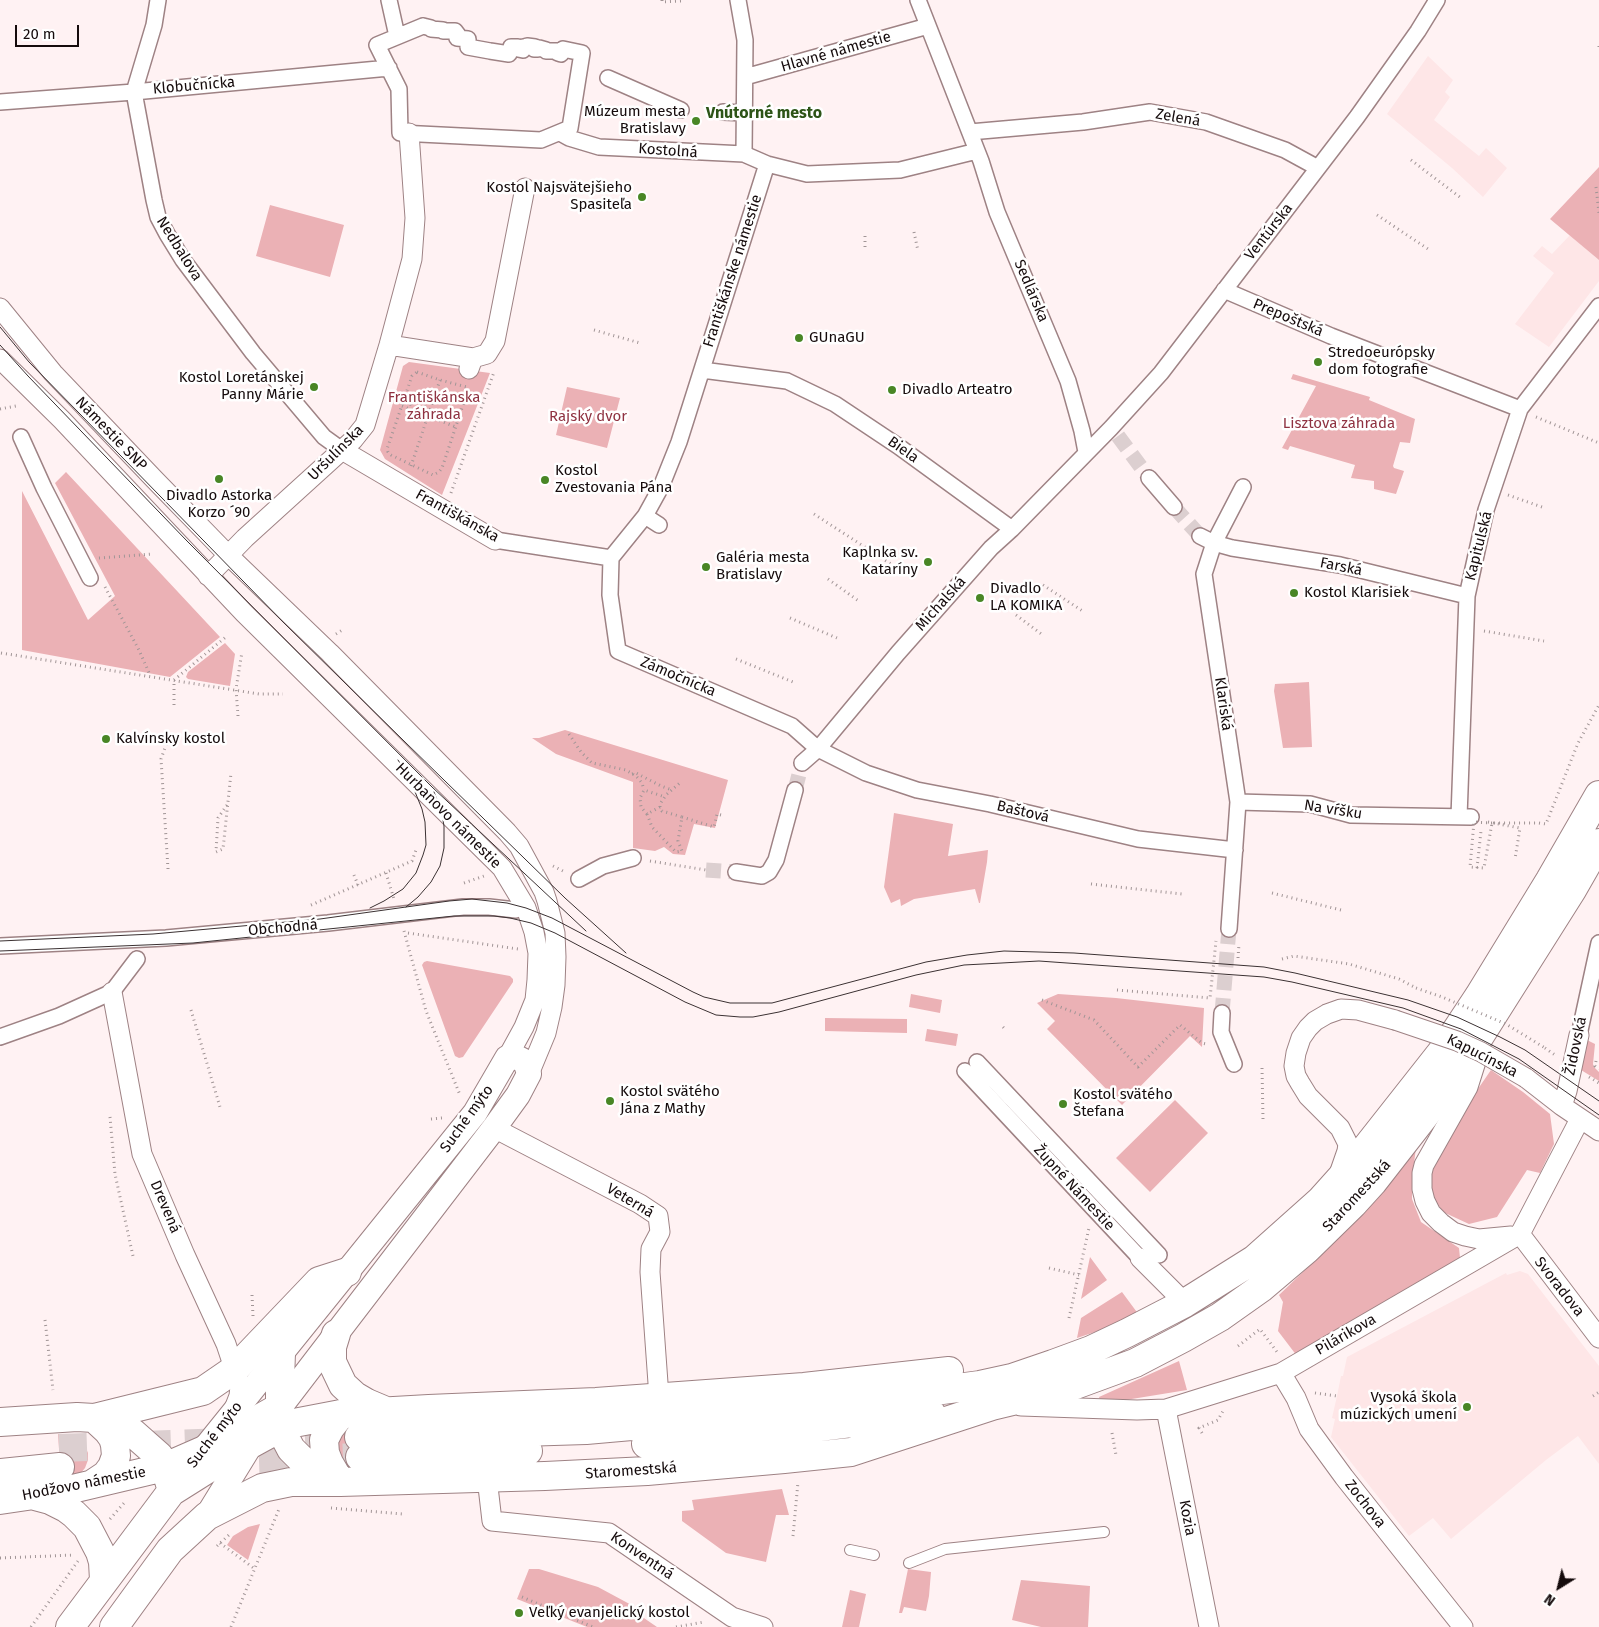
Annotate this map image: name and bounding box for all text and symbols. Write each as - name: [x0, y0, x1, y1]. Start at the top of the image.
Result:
- scale bar: [18, 15, 81, 47]
- text: 20 m: [23, 25, 56, 43]
- street label: Hlavné námestie: [779, 28, 893, 76]
- street label: Klobučnícka: [152, 73, 236, 99]
- place label: Múzeum mesta Bratislavy: [584, 103, 686, 138]
- district label: Vnútorné mesto: [706, 104, 822, 124]
- street label: Zelená: [1154, 105, 1202, 131]
- marker: Múzeum mesta Bratislavy: [690, 115, 702, 127]
- street label: Kostolná: [638, 140, 698, 162]
- place label: Kostol Najsvätejšieho Spasiteľa: [486, 179, 632, 214]
- marker: Kostol Najsvätejšieho Spasiteľa: [636, 191, 648, 203]
- street label: Františkánske námestie: [700, 192, 766, 350]
- street label: Ventúrska: [1241, 200, 1297, 264]
- street label: Nedbalova: [152, 213, 206, 285]
- street label: Sedlárska: [1010, 257, 1052, 325]
- street label: Prepoštská: [1250, 295, 1326, 341]
- place label: GUnaGU: [809, 329, 865, 347]
- marker: GUnaGU: [793, 332, 805, 344]
- place label: Stredoeurópsky dom fotografie: [1328, 344, 1435, 379]
- marker: Stredoeurópsky dom fotografie: [1312, 356, 1324, 368]
- place label: Kostol Loretánskej Panny Márie: [179, 369, 304, 404]
- marker: Kostol Loretánskej Panny Márie: [308, 381, 320, 393]
- place label: Divadlo Arteatro: [902, 381, 1012, 399]
- marker: Divadlo Arteatro: [886, 384, 898, 396]
- park label: Františkánska záhrada: [388, 389, 480, 424]
- street label: Námestie SNP: [71, 393, 151, 475]
- park label: Rajský dvor: [549, 408, 627, 426]
- park label: Lisztova záhrada: [1283, 415, 1395, 433]
- street label: Uršulínska: [304, 421, 368, 485]
- street label: Biela: [884, 433, 922, 467]
- place label: Kostol Zvestovania Pána: [555, 462, 672, 497]
- marker: Divadlo Astorka Korzo ´90: [213, 473, 225, 485]
- marker: Kostol Zvestovania Pána: [539, 474, 551, 486]
- street label: Františkánska: [412, 486, 502, 546]
- place label: Divadlo Astorka Korzo ´90: [166, 487, 272, 522]
- street label: Kapitulská: [1462, 509, 1496, 583]
- place label: Kaplnka sv. Kataríny: [842, 544, 918, 579]
- place label: Galéria mesta Bratislavy: [716, 549, 810, 584]
- street label: Farská: [1318, 554, 1364, 580]
- marker: Kaplnka sv. Kataríny: [922, 556, 934, 568]
- marker: Galéria mesta Bratislavy: [700, 561, 712, 573]
- street label: Michalská: [912, 573, 970, 635]
- place label: Divadlo LA KOMIKA: [990, 580, 1062, 615]
- place label: Kostol Klarisiek: [1304, 584, 1409, 602]
- marker: Kostol Klarisiek: [1288, 587, 1300, 599]
- marker: Divadlo LA KOMIKA: [974, 592, 986, 604]
- street label: Zámočnícka: [637, 653, 719, 701]
- street label: Klariská: [1210, 676, 1236, 732]
- place label: Kalvínsky kostol: [116, 730, 225, 748]
- marker: Kalvínsky kostol: [100, 733, 112, 745]
- street label: Hurbanovo námestie: [391, 759, 505, 873]
- street label: Baštová: [995, 797, 1051, 827]
- street label: Na vŕšku: [1303, 797, 1363, 823]
- street label: Obchodná: [247, 916, 319, 940]
- street label: Židovská: [1561, 1015, 1591, 1077]
- street label: Kapucínska: [1443, 1030, 1521, 1082]
- street label: Suché mýto: [436, 1082, 498, 1156]
- place label: Kostol svätého Jána z Mathy: [620, 1083, 720, 1118]
- place label: Kostol svätého Štefana: [1073, 1086, 1173, 1121]
- marker: Kostol svätého Jána z Mathy: [604, 1095, 616, 1107]
- marker: Kostol svätého Štefana: [1057, 1098, 1069, 1110]
- street label: Župné Námestie: [1030, 1142, 1118, 1234]
- street label: Staromestská: [1319, 1156, 1395, 1236]
- street label: Drevená: [146, 1178, 184, 1236]
- street label: Veterná: [603, 1180, 657, 1222]
- street label: Svoradova: [1530, 1254, 1588, 1320]
- street label: Pilárikova: [1312, 1310, 1380, 1360]
- place label: Vysoká škola múzických umení: [1340, 1389, 1457, 1424]
- street label: Suché mýto: [184, 1398, 246, 1472]
- marker: Vysoká škola múzických umení: [1461, 1401, 1473, 1413]
- street label: Staromestská: [585, 1459, 677, 1483]
- street label: Hodžovo námestie: [20, 1463, 148, 1505]
- street label: Zochova: [1341, 1476, 1389, 1532]
- street label: Kozia: [1175, 1499, 1199, 1537]
- street label: Konventná: [607, 1528, 677, 1584]
- north arrow: [1534, 1562, 1584, 1612]
- text: N: [1541, 1590, 1559, 1609]
- place label: Veľký evanjelický kostol: [529, 1604, 690, 1622]
- marker: Veľký evanjelický kostol: [513, 1607, 525, 1619]

